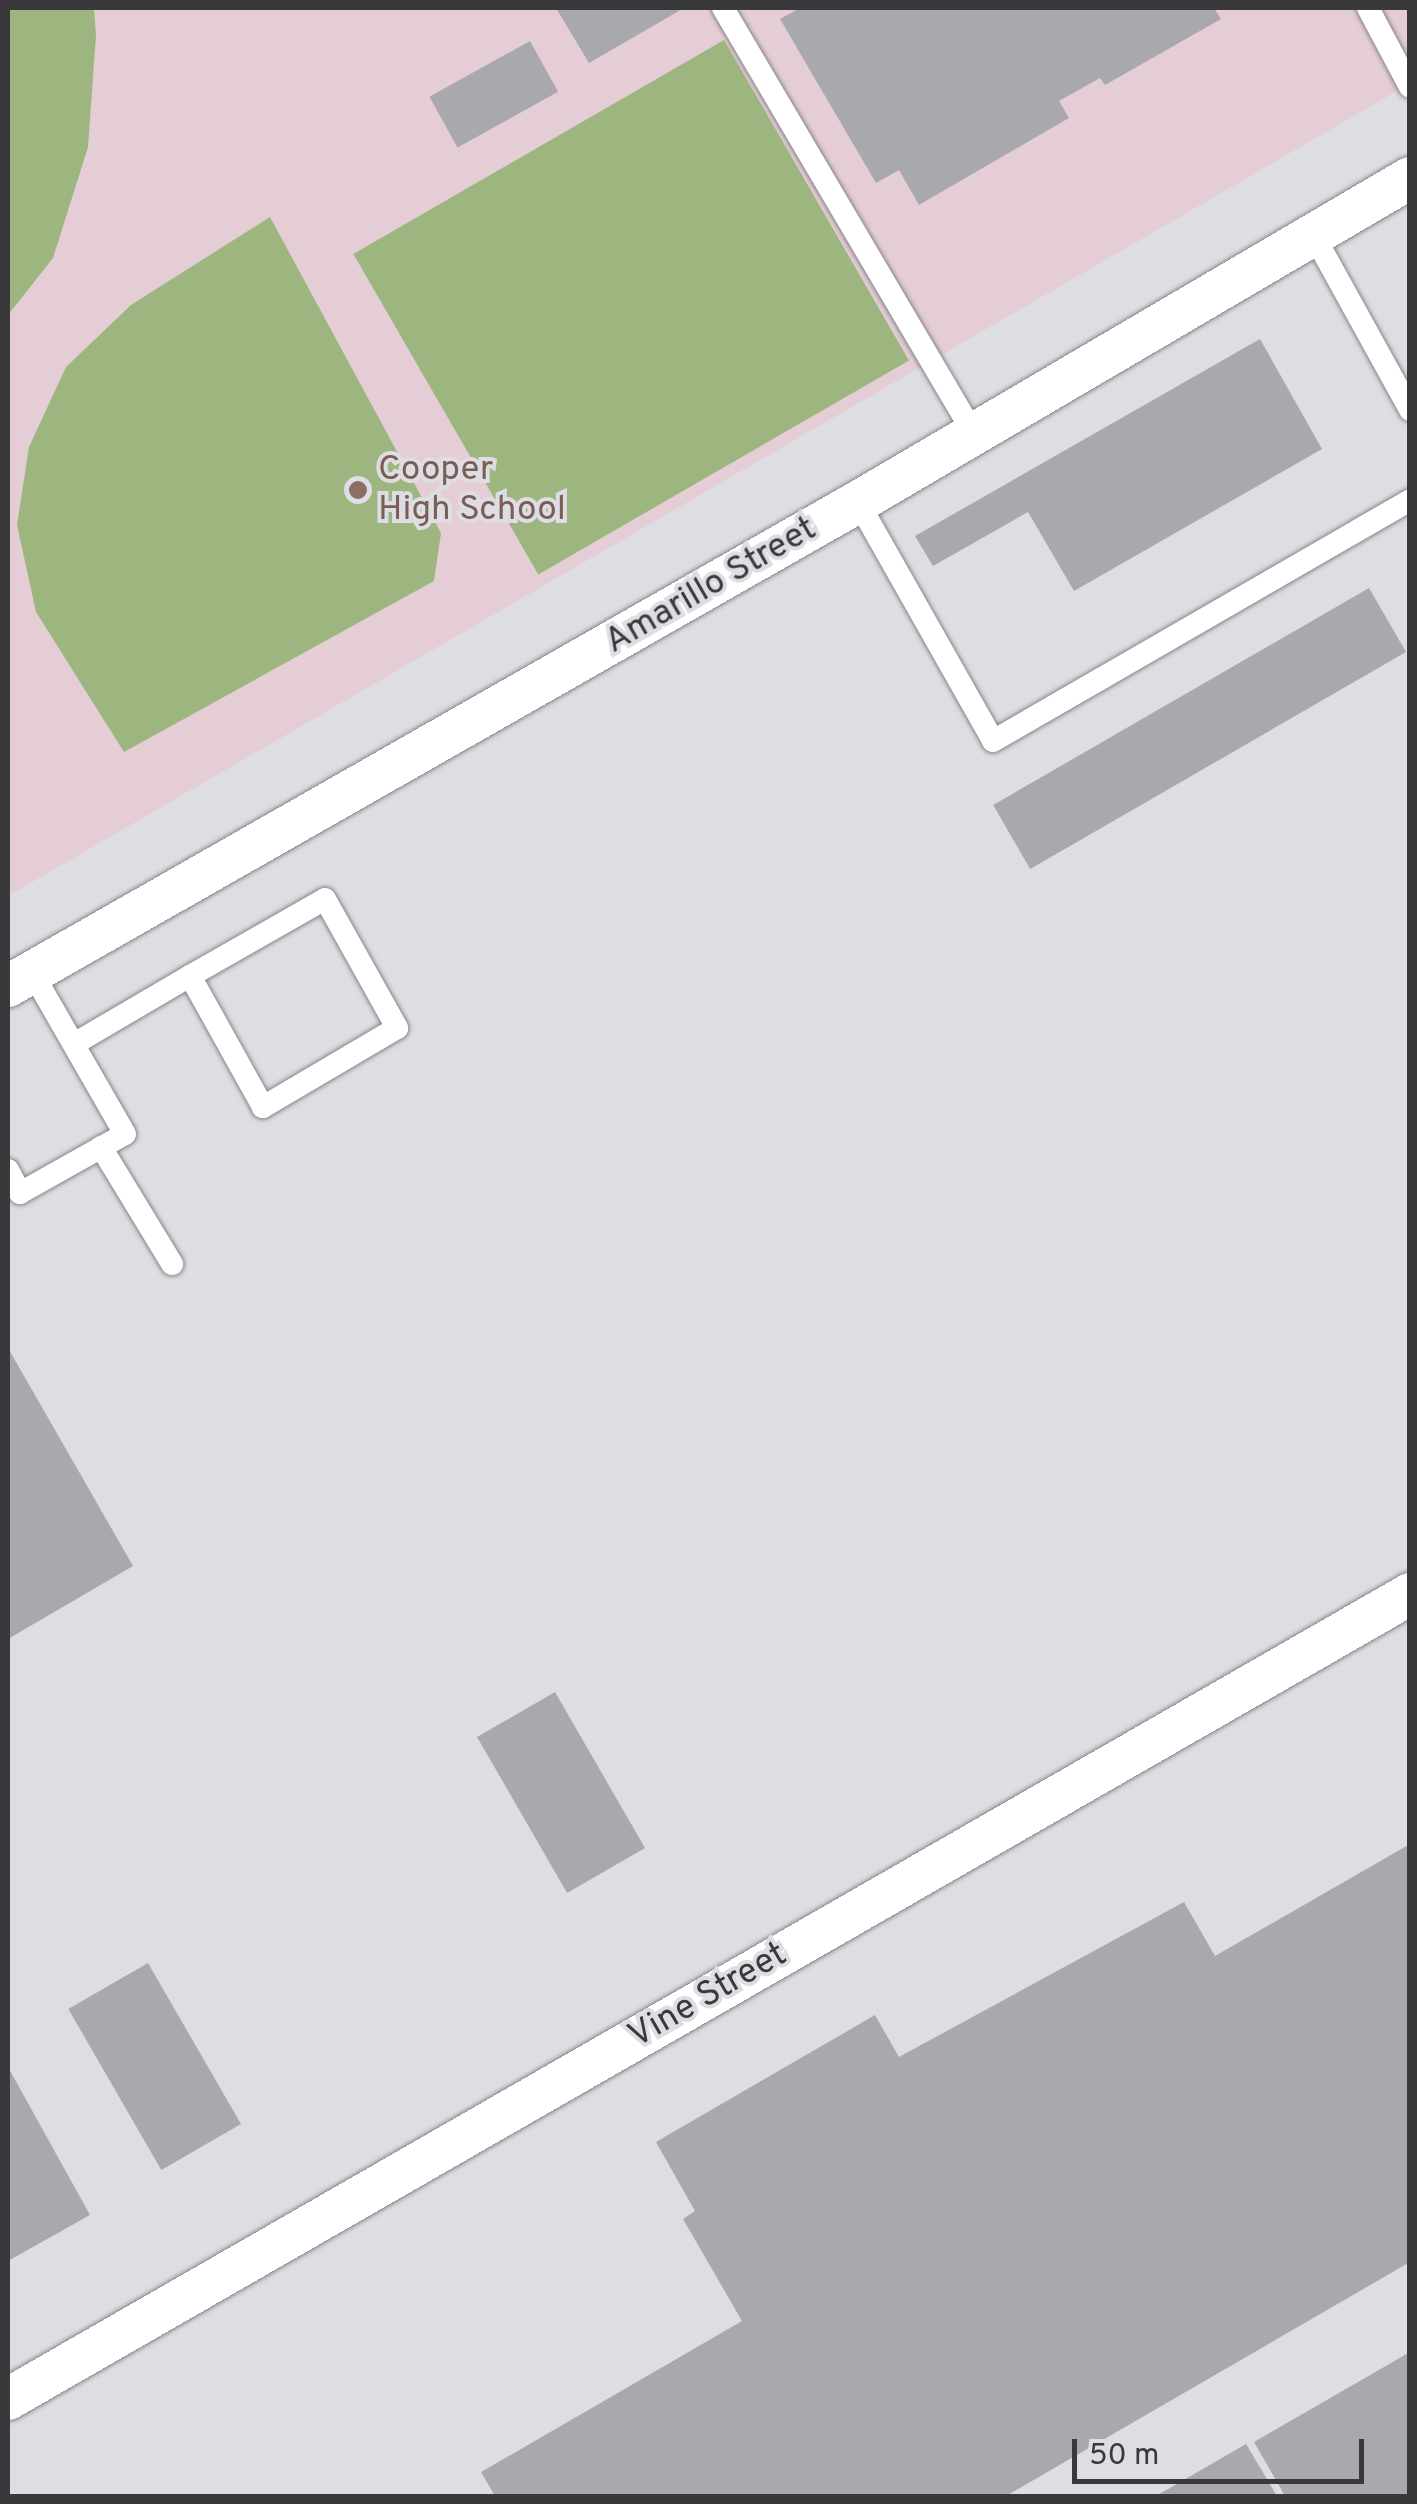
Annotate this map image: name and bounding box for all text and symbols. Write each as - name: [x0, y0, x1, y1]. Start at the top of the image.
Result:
- place label: Cooper High School: [378, 449, 566, 531]
- marker: Cooper High School: [347, 479, 369, 501]
- street label: Amarillo Street: [598, 509, 824, 663]
- street label: Vine Street: [622, 1934, 794, 2058]
- scale bar: [1077, 2419, 1370, 2481]
- text: 50 m: [1089, 2438, 1159, 2475]

